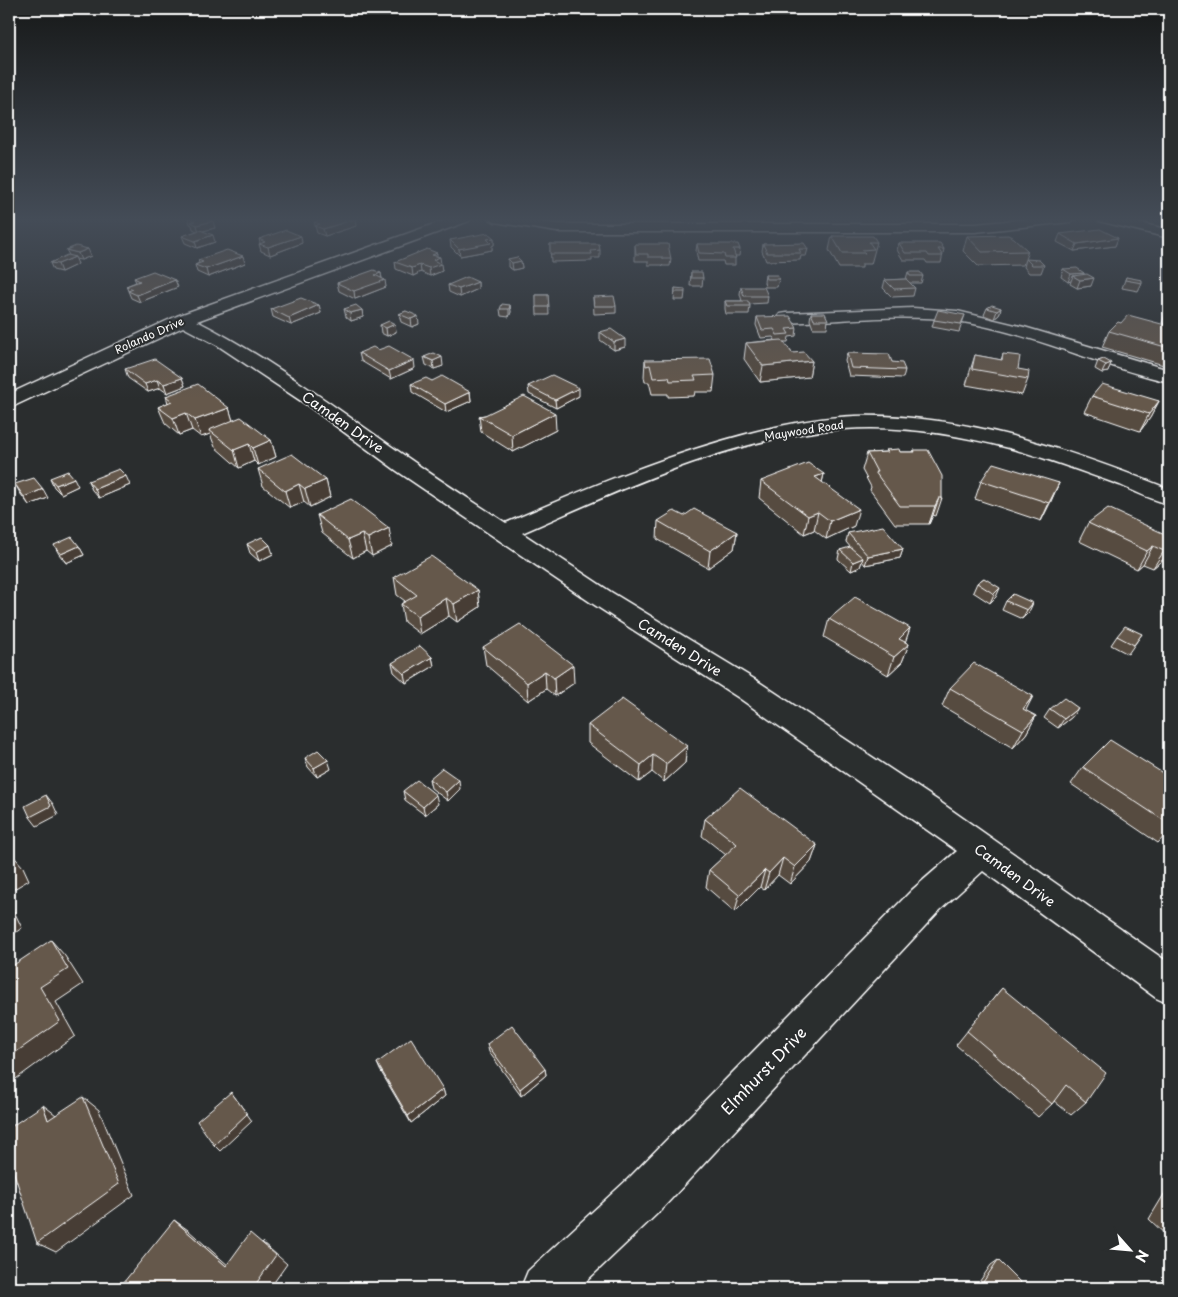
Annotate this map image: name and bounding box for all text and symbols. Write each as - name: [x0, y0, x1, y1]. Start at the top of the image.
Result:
- street label: Rolando Drive: [112, 312, 186, 358]
- street label: Camden Drive: [298, 386, 388, 458]
- street label: Maywood Road: [763, 415, 845, 445]
- street label: Camden Drive: [634, 613, 726, 681]
- street label: Camden Drive: [970, 838, 1060, 912]
- street label: Elmhurst Drive: [715, 1021, 811, 1119]
- north arrow: [1106, 1224, 1156, 1274]
- text: N: [1130, 1246, 1154, 1266]

